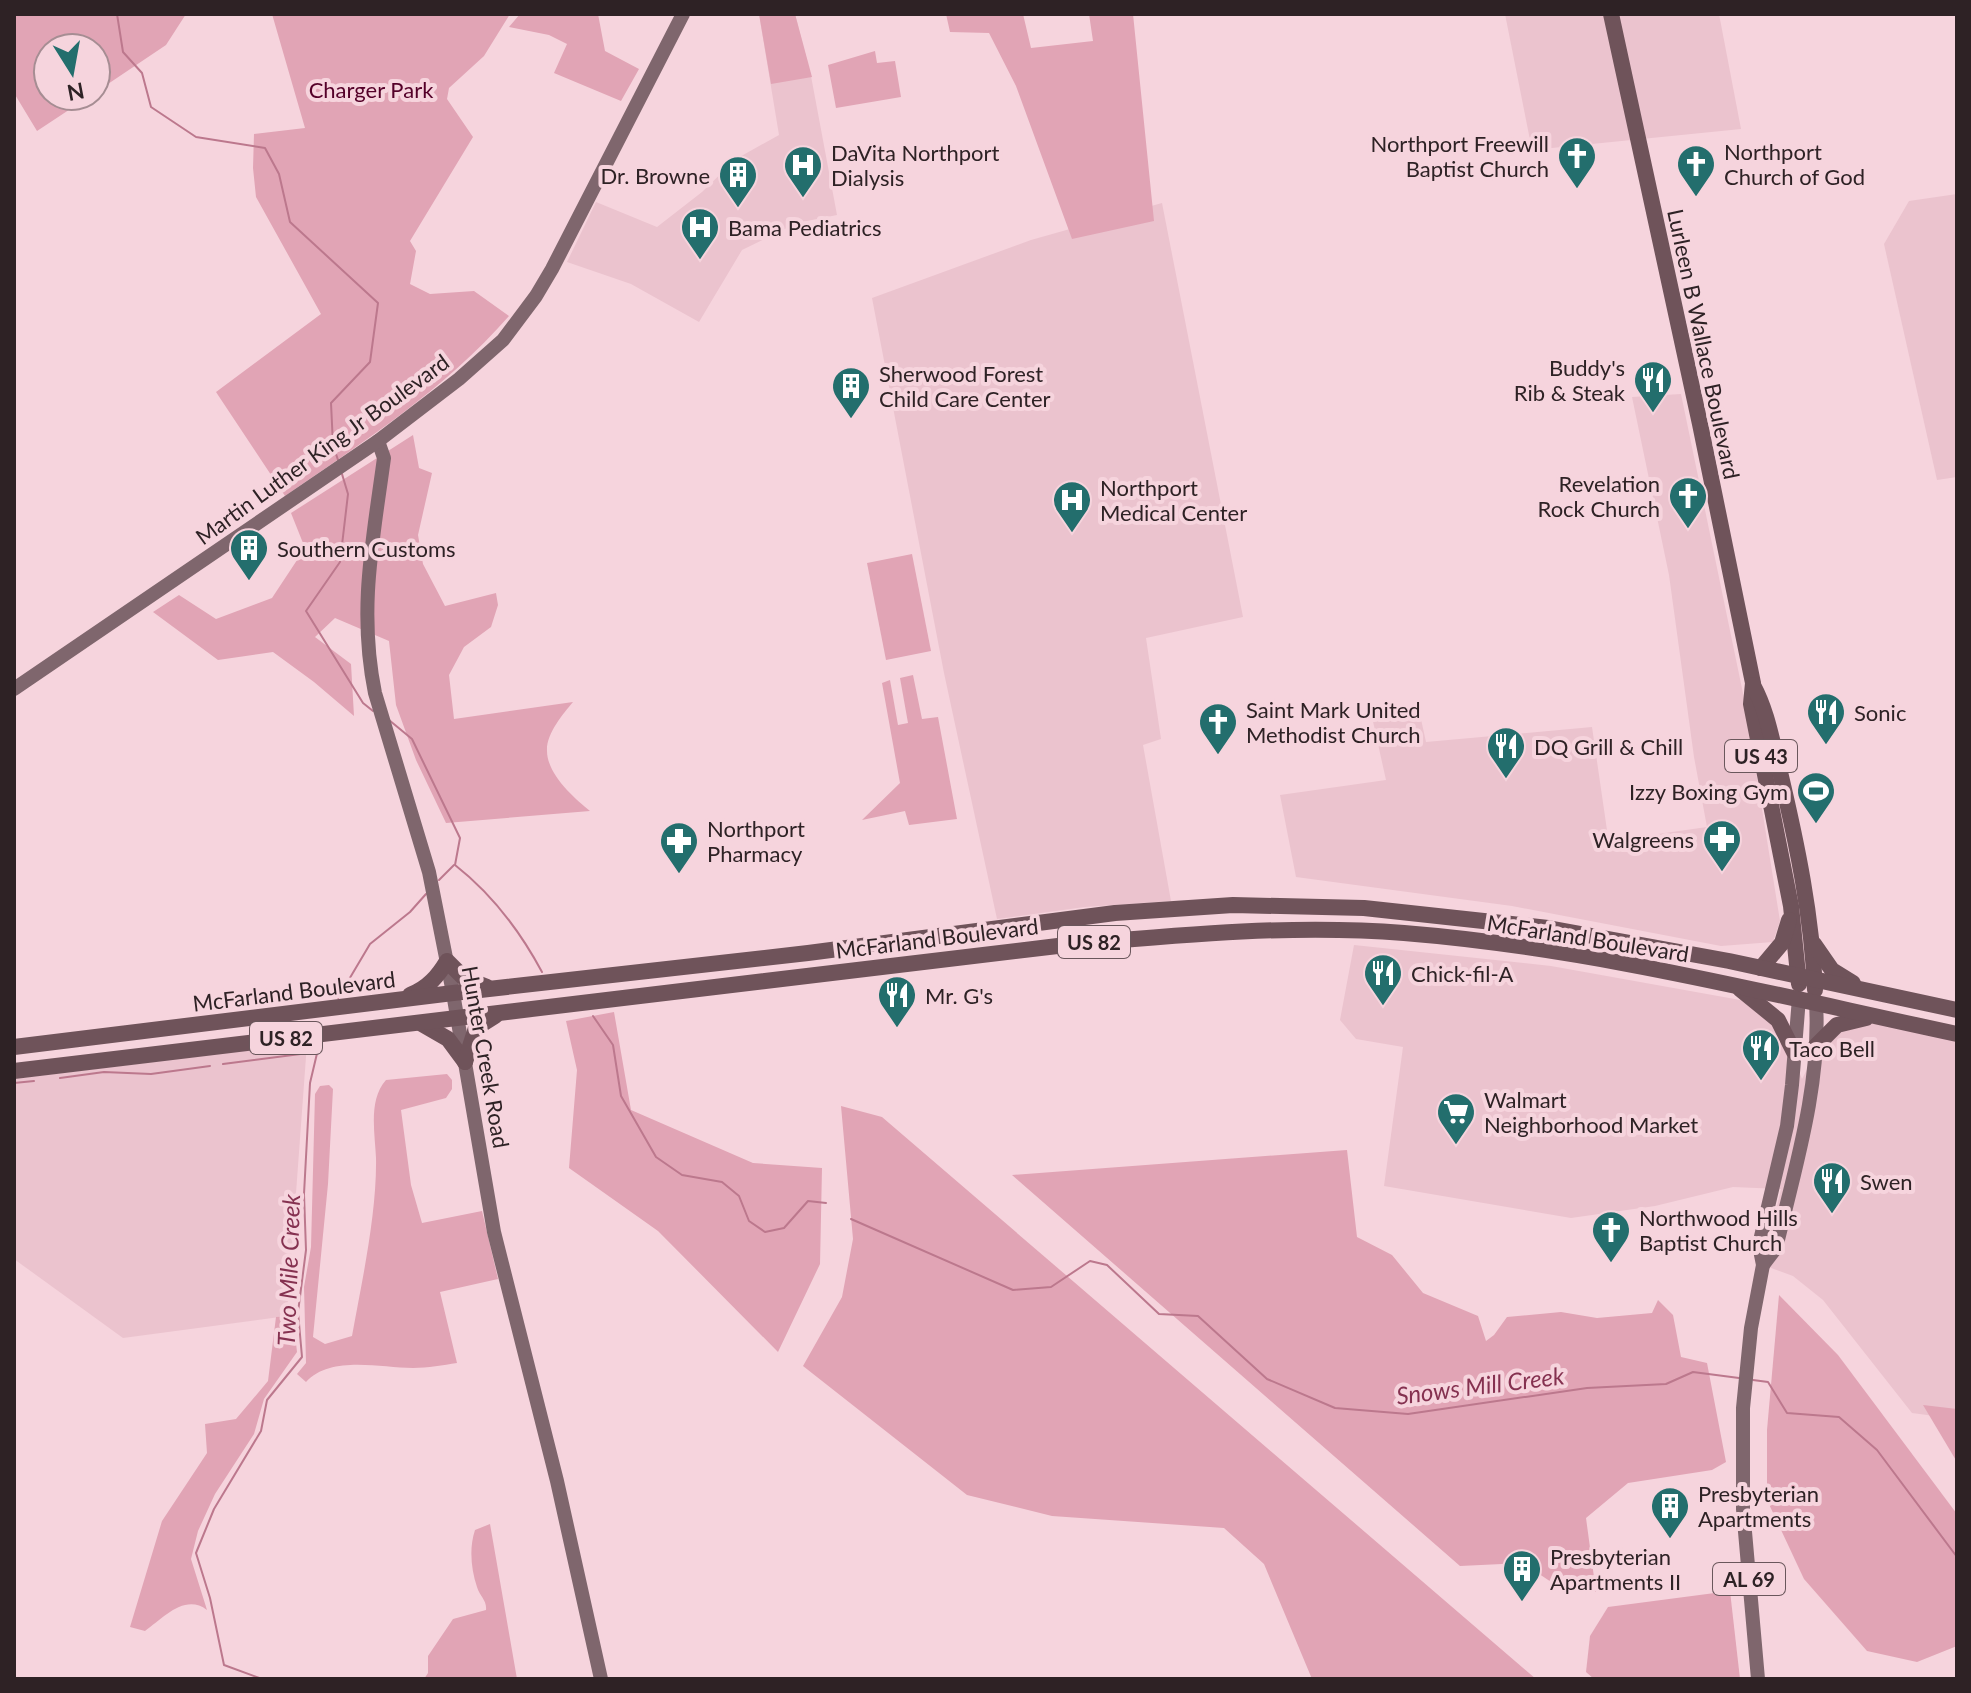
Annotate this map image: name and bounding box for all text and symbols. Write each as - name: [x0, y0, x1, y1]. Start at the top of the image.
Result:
- north arrow: [32, 32, 112, 112]
- park label: Charger Park: [309, 76, 434, 103]
- text: N: [65, 77, 87, 107]
- place label: Northport Freewill Baptist Church: [1370, 130, 1549, 182]
- church icon: Northport Freewill Baptist Church: [1556, 135, 1598, 190]
- place label: Northport Church of God: [1724, 138, 1865, 190]
- place label: DaVita Northport Dialysis: [831, 139, 999, 191]
- church icon: Northport Church of God: [1675, 143, 1717, 198]
- hospital icon: DaVita Northport Dialysis: [782, 144, 824, 199]
- building icon: Dr. Browne: [717, 154, 759, 209]
- place label: Dr. Browne: [601, 162, 710, 189]
- hospital icon: Bama Pediatrics: [679, 206, 721, 261]
- street label: Lurleen B Wallace Boulevard: [1662, 206, 1746, 482]
- place label: Bama Pediatrics: [728, 214, 881, 241]
- street label: Martin Luther King Jr Boulevard: [190, 348, 454, 550]
- place label: Buddy's Rib & Steak: [1514, 354, 1626, 406]
- restaurant icon: Buddy's Rib & Steak: [1632, 359, 1674, 414]
- place label: Sherwood Forest Child Care Center: [879, 360, 1051, 412]
- building icon: Sherwood Forest Child Care Center: [830, 365, 872, 420]
- place label: Revelation Rock Church: [1538, 470, 1660, 522]
- place label: Northport Medical Center: [1100, 474, 1247, 526]
- church icon: Revelation Rock Church: [1667, 475, 1709, 530]
- hospital icon: Northport Medical Center: [1051, 479, 1093, 534]
- building icon: Southern Customs: [228, 527, 270, 582]
- place label: Southern Customs: [277, 535, 456, 562]
- restaurant icon: Sonic: [1805, 691, 1847, 746]
- place label: Saint Mark United Methodist Church: [1246, 696, 1421, 748]
- place label: Sonic: [1854, 699, 1906, 726]
- church icon: Saint Mark United Methodist Church: [1197, 701, 1239, 756]
- restaurant icon: DQ Grill & Chill: [1485, 725, 1527, 780]
- place label: DQ Grill & Chill: [1534, 733, 1683, 760]
- road number: US 43: [1725, 740, 1797, 772]
- sports icon: Izzy Boxing Gym: [1795, 770, 1837, 825]
- place label: Izzy Boxing Gym: [1629, 778, 1788, 805]
- place label: Northport Pharmacy: [707, 815, 805, 867]
- pharmacy icon: Walgreens: [1701, 818, 1743, 873]
- pharmacy icon: Northport Pharmacy: [658, 820, 700, 875]
- place label: Walgreens: [1592, 826, 1694, 853]
- street label: McFarland Boulevard: [1485, 909, 1691, 967]
- street label: McFarland Boulevard: [834, 912, 1040, 964]
- road number: US 82: [1058, 926, 1130, 958]
- restaurant icon: Chick-fil-A: [1362, 952, 1404, 1007]
- place label: Chick-fil-A: [1411, 960, 1514, 987]
- street label: Hunter Creek Road: [457, 964, 515, 1150]
- street label: McFarland Boulevard: [191, 965, 397, 1017]
- restaurant icon: Mr. G's: [876, 974, 918, 1029]
- place label: Mr. G's: [925, 982, 993, 1009]
- road number: US 82: [250, 1022, 322, 1054]
- restaurant icon: Taco Bell: [1740, 1027, 1782, 1082]
- place label: Taco Bell: [1789, 1035, 1875, 1062]
- place label: Walmart Neighborhood Market: [1484, 1086, 1698, 1138]
- supermarket icon: Walmart Neighborhood Market: [1435, 1091, 1477, 1146]
- restaurant icon: Swen: [1811, 1160, 1853, 1215]
- place label: Swen: [1860, 1168, 1913, 1195]
- water label: Two Mile Creek: [271, 1193, 305, 1346]
- place label: Northwood Hills Baptist Church: [1639, 1204, 1798, 1256]
- church icon: Northwood Hills Baptist Church: [1590, 1209, 1632, 1264]
- water label: Snows Mill Creek: [1394, 1360, 1566, 1410]
- place label: Presbyterian Apartments: [1698, 1480, 1819, 1532]
- building icon: Presbyterian Apartments: [1649, 1485, 1691, 1540]
- place label: Presbyterian Apartments II: [1550, 1543, 1681, 1595]
- building icon: Presbyterian Apartments II: [1501, 1548, 1543, 1603]
- road number: AL 69: [1713, 1563, 1785, 1595]

